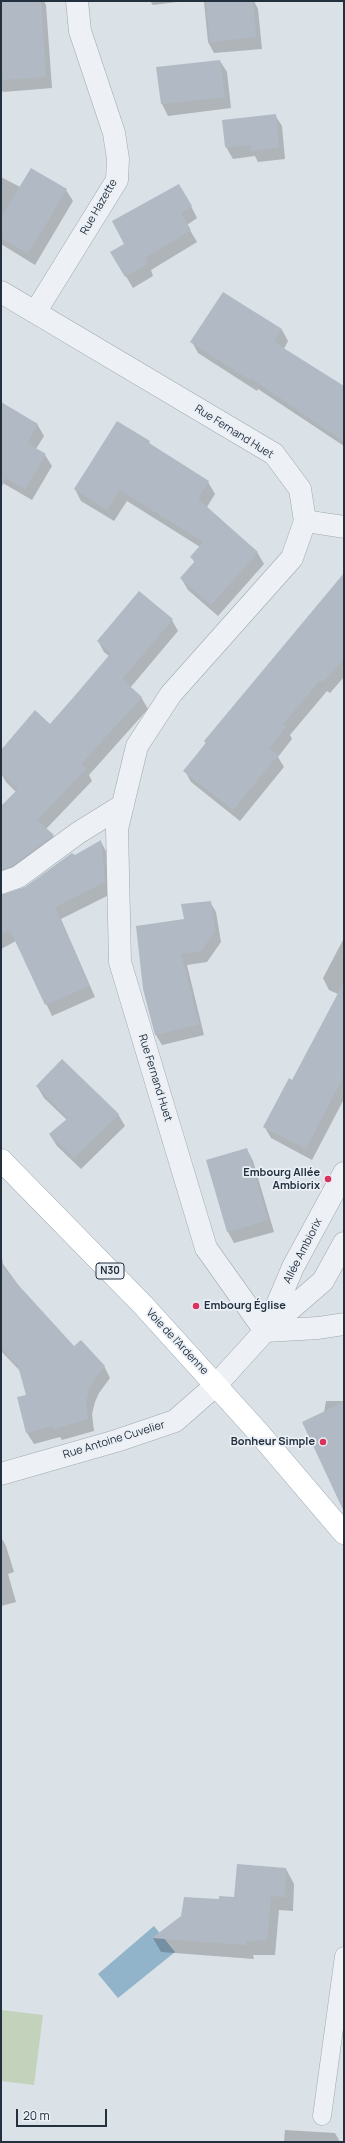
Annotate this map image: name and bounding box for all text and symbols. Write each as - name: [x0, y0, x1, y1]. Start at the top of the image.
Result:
- street label: Rue Hazette: [78, 177, 120, 237]
- street label: Rue Fernand Huet: [192, 402, 276, 462]
- street label: Rue Fernand Huet: [135, 1033, 175, 1123]
- place label: Embourg Allée Ambiorix: [243, 1166, 320, 1192]
- marker: Embourg Allée Ambiorix: [323, 1174, 333, 1184]
- street label: Allée Ambiorix: [281, 1216, 325, 1286]
- road number: N30: [96, 1263, 124, 1279]
- place label: Embourg Église: [204, 1299, 286, 1313]
- marker: Embourg Église: [191, 1301, 201, 1311]
- street label: Voie de l'Ardenne: [143, 1306, 211, 1378]
- street label: Rue Antoine Cuvelier: [62, 1418, 166, 1462]
- place label: Bonheur Simple: [231, 1435, 315, 1449]
- marker: Bonheur Simple: [318, 1437, 328, 1447]
- scale bar: [18, 2101, 109, 2127]
- text: 20 m: [23, 2107, 50, 2124]

